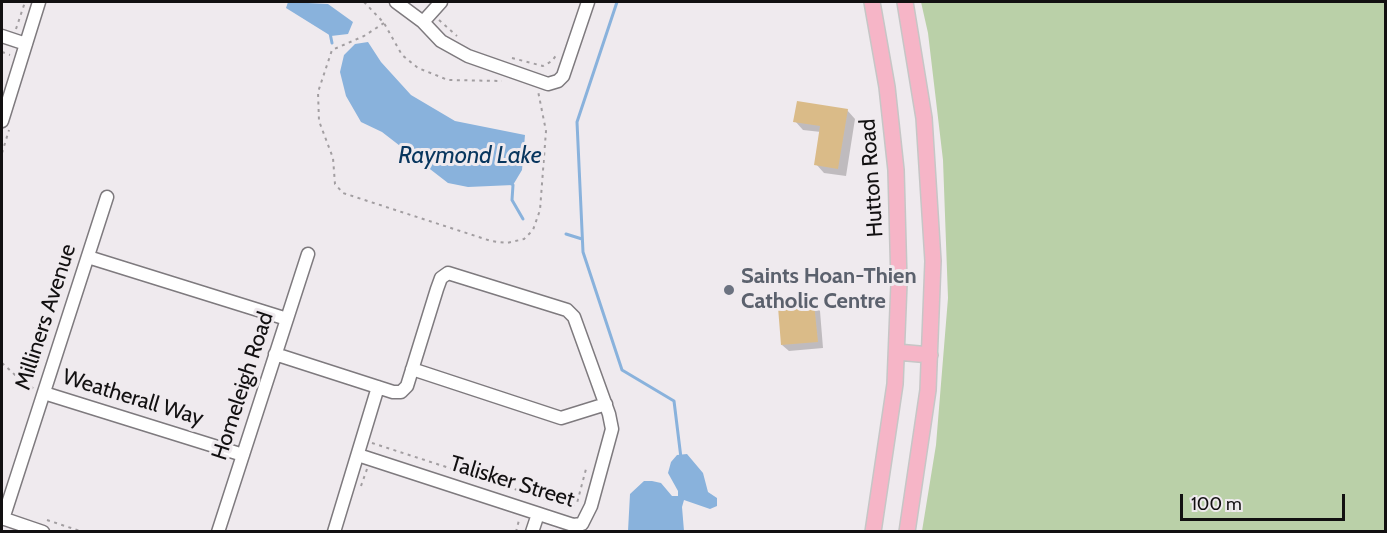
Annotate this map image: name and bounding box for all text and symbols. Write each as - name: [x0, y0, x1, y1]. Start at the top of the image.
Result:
- street label: Hutton Road: [855, 118, 889, 238]
- water label: Raymond Lake: [398, 142, 542, 170]
- street label: Milliners Avenue: [10, 241, 82, 393]
- place label: Saints Hoan-Thien Catholic Centre: [741, 264, 917, 316]
- marker: Saints Hoan-Thien Catholic Centre: [722, 283, 736, 297]
- street label: Homeleigh Road: [207, 308, 279, 464]
- street label: Weatherall Way: [59, 364, 207, 432]
- street label: Talisker Street: [446, 451, 578, 513]
- scale bar: [1183, 482, 1348, 520]
- text: 100 m: [1191, 493, 1242, 515]

